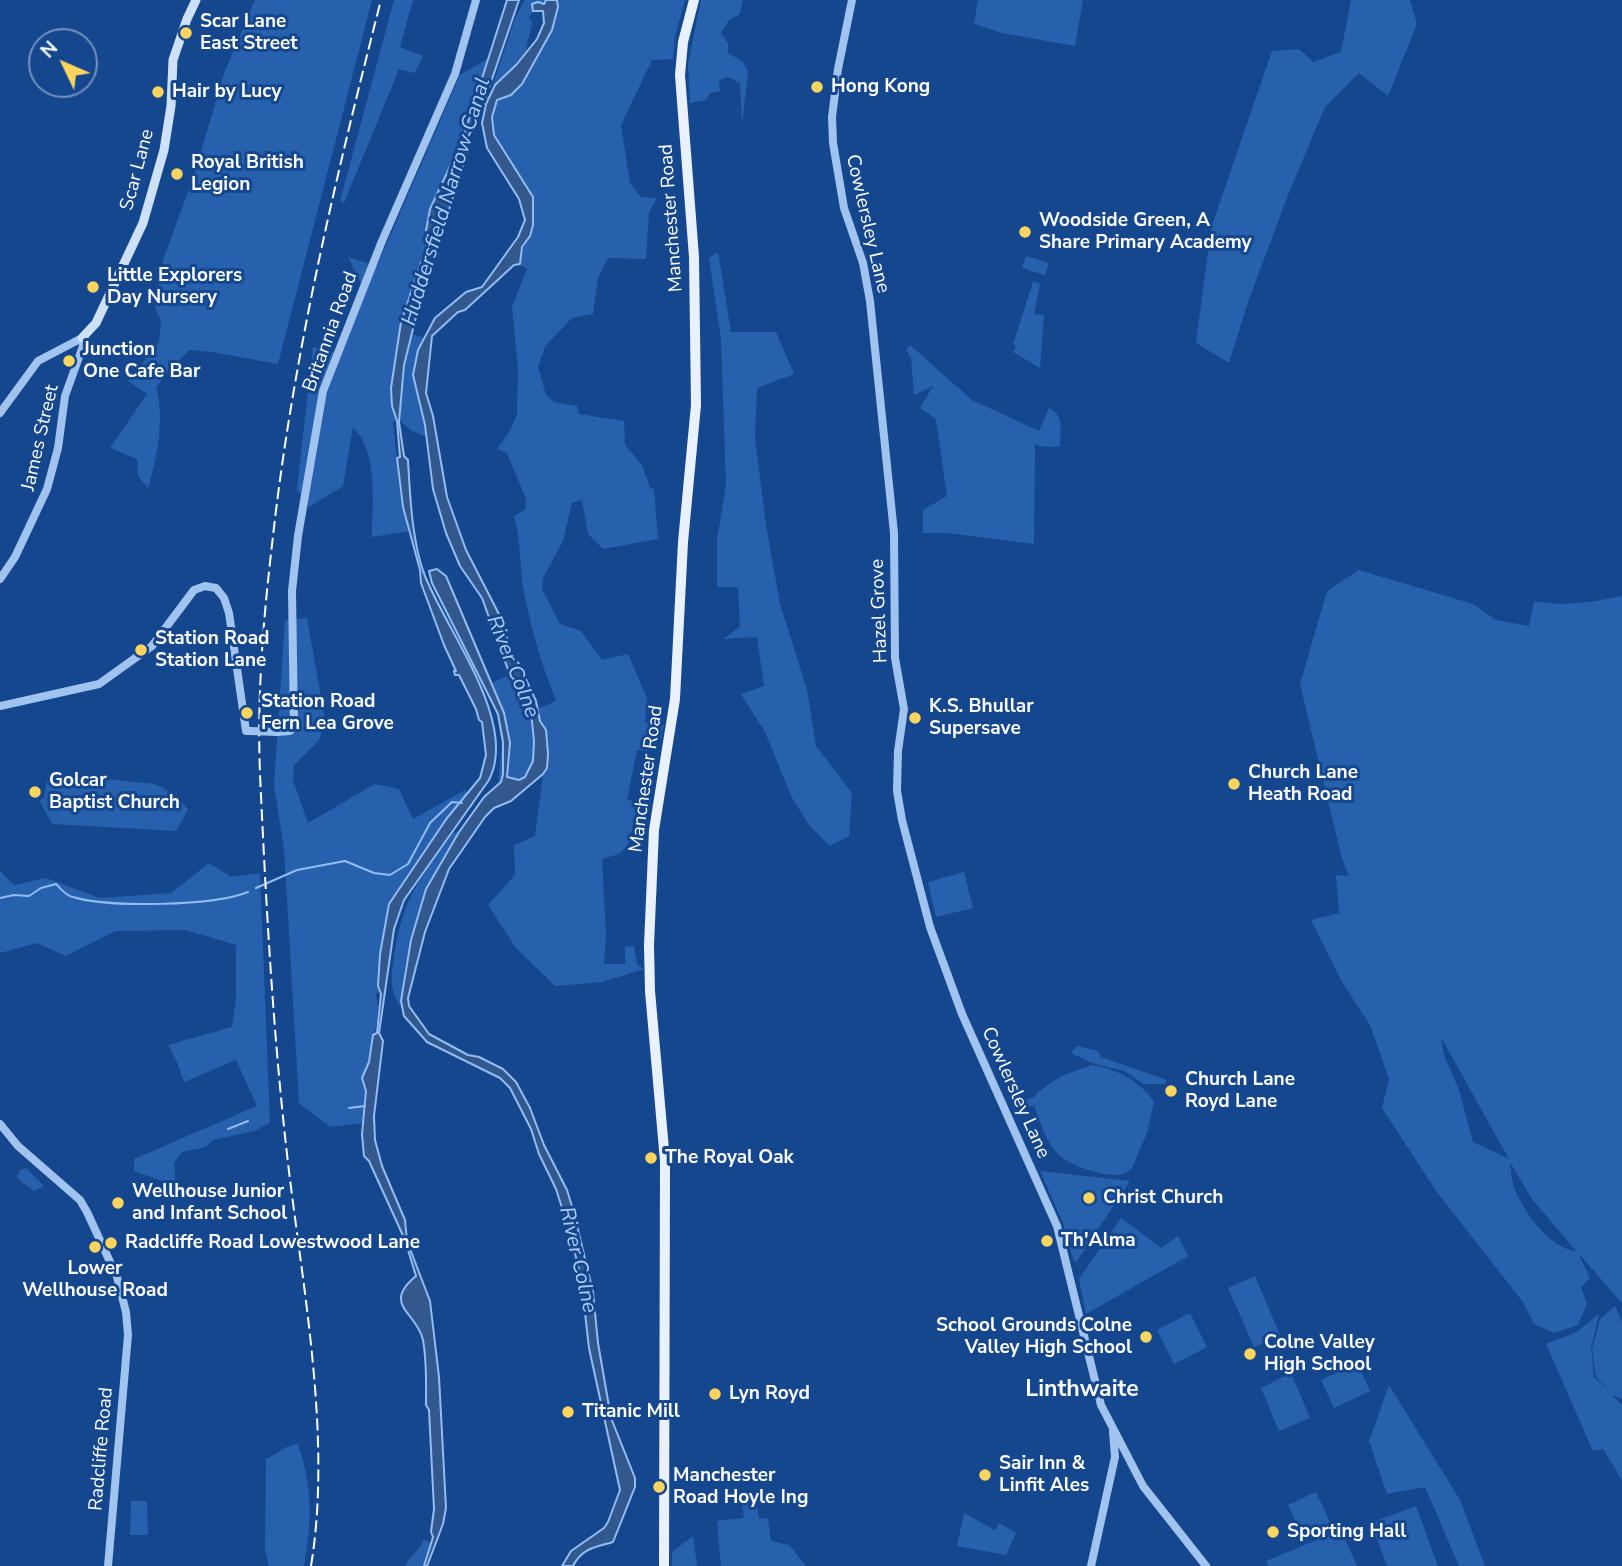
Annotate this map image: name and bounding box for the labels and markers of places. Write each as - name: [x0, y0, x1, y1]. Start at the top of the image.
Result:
- place label: Scar Lane East Street: [200, 11, 298, 55]
- marker: Scar Lane East Street: [178, 25, 194, 41]
- place label: Hong Kong: [831, 76, 930, 98]
- marker: Hong Kong: [809, 79, 825, 95]
- place label: Hair by Lucy: [172, 81, 281, 103]
- marker: Hair by Lucy: [150, 84, 166, 100]
- place label: Royal British Legion: [191, 152, 304, 196]
- marker: Royal British Legion: [169, 166, 185, 182]
- place label: Woodside Green, A Share Primary Academy: [1039, 210, 1252, 254]
- marker: Woodside Green, A Share Primary Academy: [1017, 224, 1033, 240]
- place label: Little Explorers Day Nursery: [107, 265, 242, 309]
- marker: Little Explorers Day Nursery: [85, 279, 101, 295]
- place label: Junction One Cafe Bar: [83, 339, 200, 383]
- marker: Junction One Cafe Bar: [61, 353, 77, 369]
- place label: Station Road Station Lane: [155, 628, 269, 672]
- marker: Station Road Station Lane: [133, 642, 149, 658]
- place label: Station Road Fern Lea Grove: [261, 691, 394, 735]
- place label: K.S. Bhullar Supersave: [929, 696, 1034, 740]
- marker: Station Road Fern Lea Grove: [239, 705, 255, 721]
- marker: K.S. Bhullar Supersave: [907, 710, 923, 726]
- place label: Church Lane Heath Road: [1248, 762, 1358, 806]
- place label: Golcar Baptist Church: [49, 770, 180, 814]
- marker: Church Lane Heath Road: [1226, 776, 1242, 792]
- marker: Golcar Baptist Church: [27, 784, 43, 800]
- place label: Church Lane Royd Lane: [1185, 1069, 1295, 1113]
- marker: Church Lane Royd Lane: [1163, 1083, 1179, 1099]
- place label: The Royal Oak: [665, 1147, 794, 1169]
- marker: The Royal Oak: [643, 1150, 659, 1166]
- place label: Wellhouse Junior and Infant School: [132, 1181, 287, 1225]
- place label: Christ Church: [1103, 1187, 1223, 1209]
- marker: Christ Church: [1081, 1190, 1097, 1206]
- marker: Wellhouse Junior and Infant School: [110, 1195, 126, 1211]
- place label: Th'Alma: [1061, 1230, 1136, 1252]
- place label: Radcliffe Road Lowestwood Lane: [125, 1232, 420, 1254]
- marker: Th'Alma: [1039, 1233, 1055, 1249]
- marker: Radcliffe Road Lowestwood Lane: [103, 1235, 119, 1251]
- marker: Lower Wellhouse Road: [87, 1239, 103, 1255]
- place label: Lower Wellhouse Road: [22, 1258, 168, 1302]
- place label: School Grounds Colne Valley High School: [936, 1315, 1132, 1359]
- marker: School Grounds Colne Valley High School: [1138, 1329, 1154, 1345]
- place label: Colne Valley High School: [1264, 1332, 1375, 1376]
- marker: Colne Valley High School: [1242, 1346, 1258, 1362]
- place label: Lyn Royd: [729, 1383, 810, 1405]
- marker: Lyn Royd: [707, 1386, 723, 1402]
- place label: Titanic Mill: [582, 1401, 680, 1423]
- marker: Titanic Mill: [560, 1404, 576, 1420]
- place label: Sair Inn & Linfit Ales: [999, 1453, 1089, 1497]
- place label: Manchester Road Hoyle Ing: [673, 1465, 808, 1509]
- marker: Sair Inn & Linfit Ales: [977, 1467, 993, 1483]
- marker: Manchester Road Hoyle Ing: [651, 1479, 667, 1495]
- place label: Sporting Hall: [1287, 1521, 1406, 1543]
- marker: Sporting Hall: [1265, 1524, 1281, 1540]

